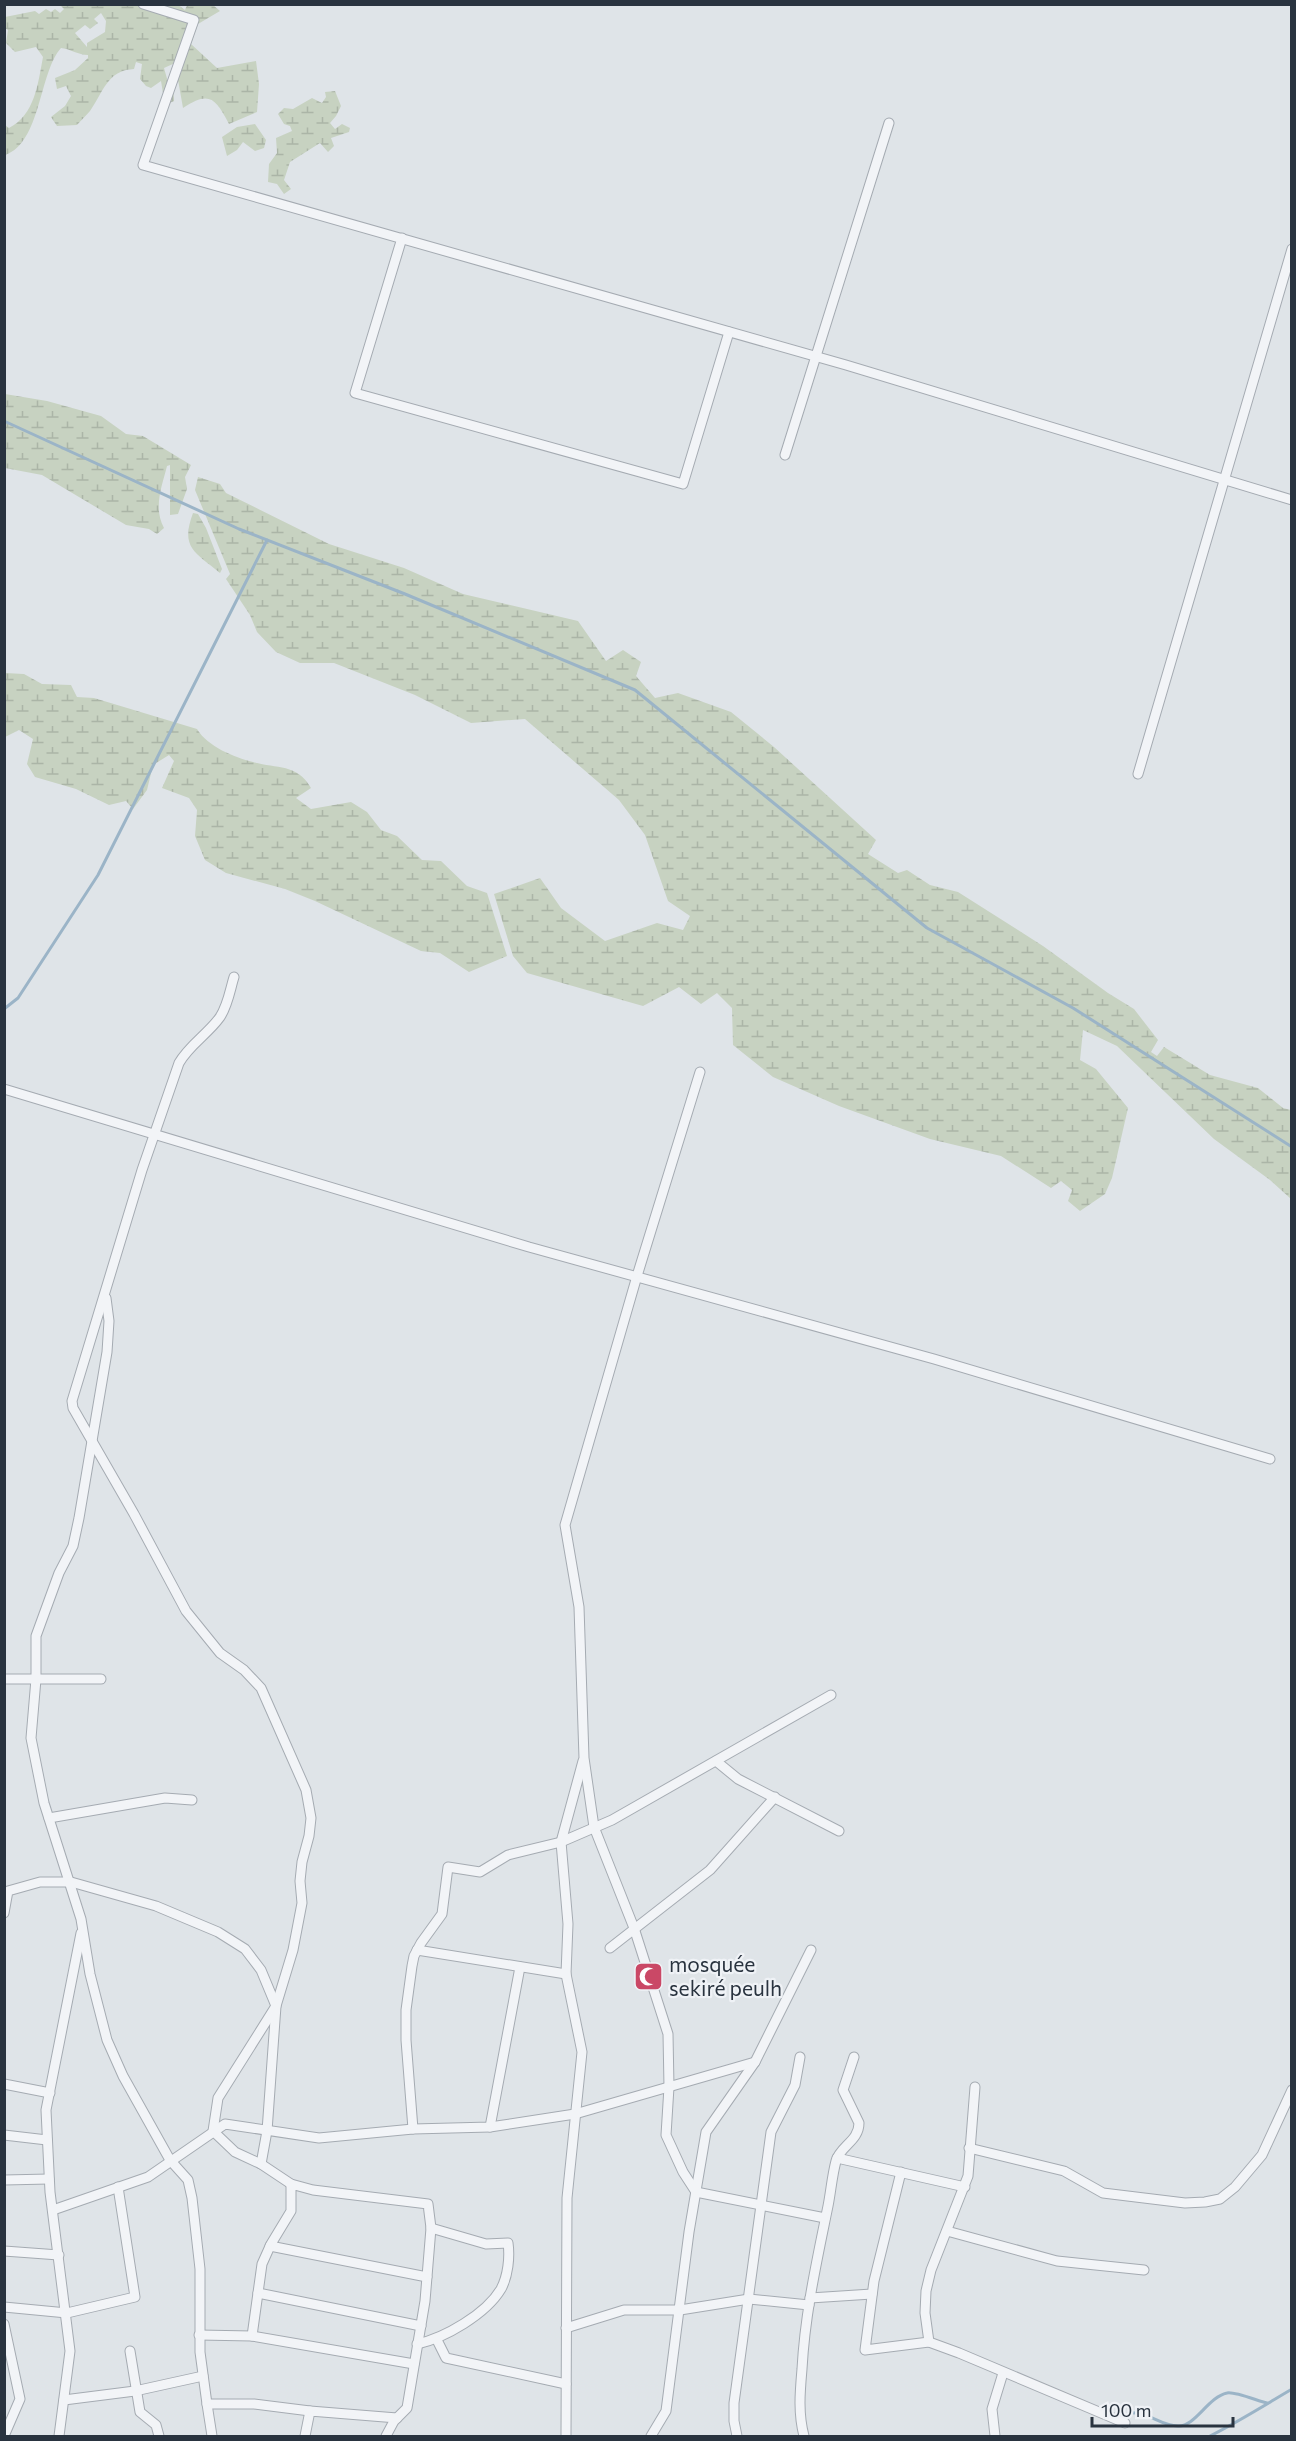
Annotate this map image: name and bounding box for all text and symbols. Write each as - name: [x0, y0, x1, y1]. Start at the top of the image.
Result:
- place label: mosquée sekiré peulh: [669, 1951, 782, 2000]
- mosque icon: mosquée sekiré peulh: [632, 1961, 664, 1993]
- scale bar: [1092, 2390, 1233, 2428]
- text: 100 m: [1101, 2399, 1151, 2421]

